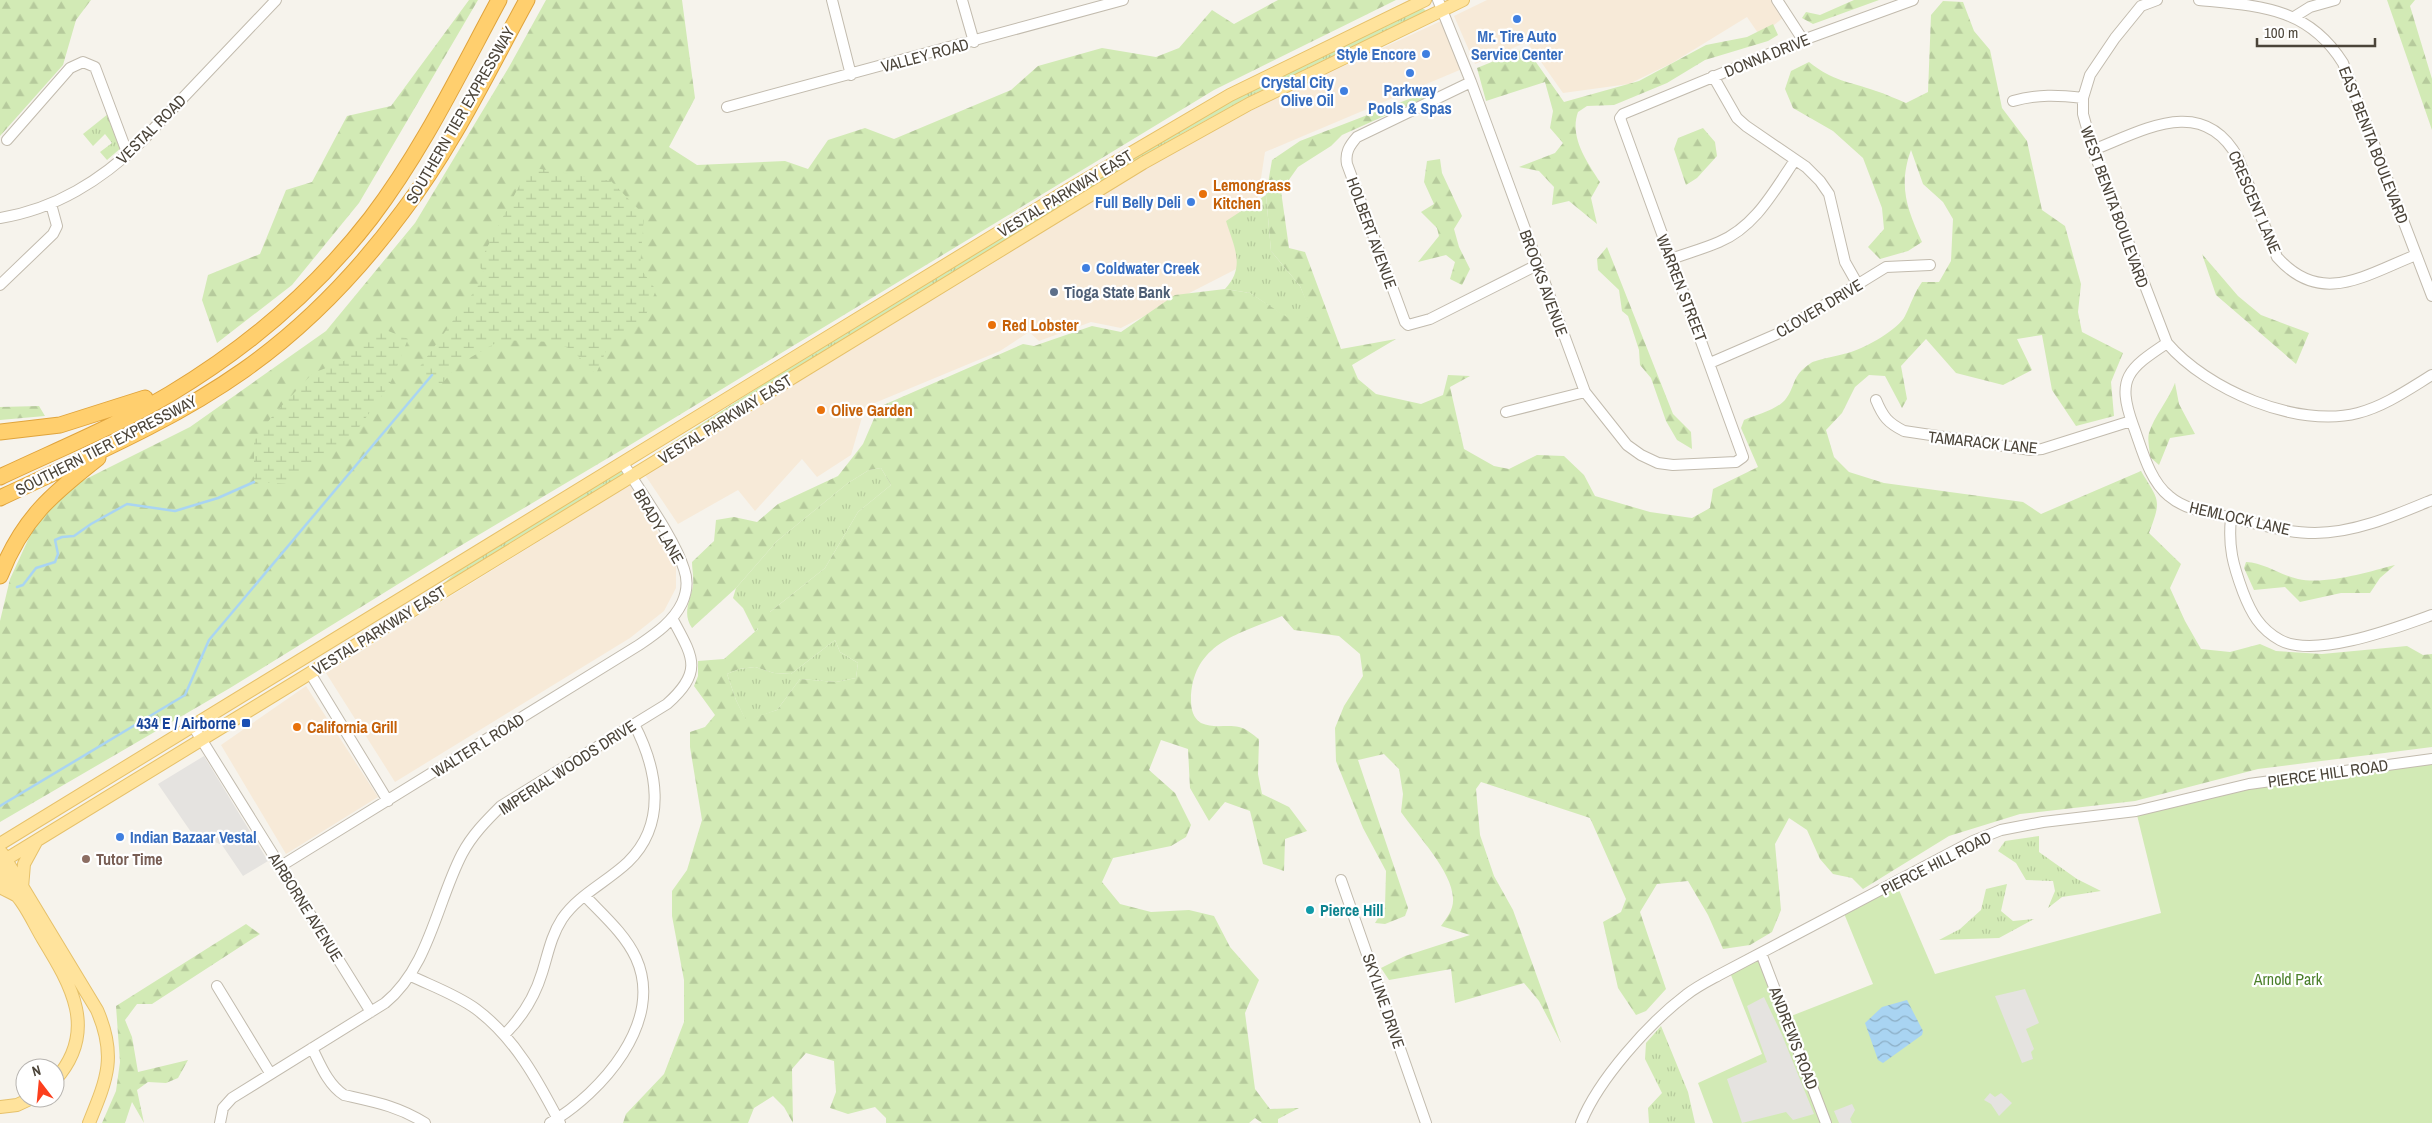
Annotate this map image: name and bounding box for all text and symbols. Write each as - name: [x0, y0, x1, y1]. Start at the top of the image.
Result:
- marker: Mr. Tire Auto Service Center: [1511, 13, 1523, 25]
- scale bar: [2257, 15, 2374, 47]
- street label: SOUTHERN TIER EXPRESSWAY: [400, 22, 520, 208]
- text: 100 m: [2264, 22, 2298, 43]
- place label: Mr. Tire Auto Service Center: [1471, 25, 1564, 65]
- street label: DONNA DRIVE: [1721, 28, 1813, 82]
- street label: VALLEY ROAD: [879, 33, 971, 77]
- place label: Style Encore: [1337, 43, 1416, 65]
- marker: Style Encore: [1420, 48, 1432, 60]
- street label: EAST BENITA BOULEVARD: [2334, 63, 2414, 227]
- marker: Parkway Pools & Spas: [1404, 67, 1416, 79]
- place label: Crystal City Olive Oil: [1261, 71, 1335, 111]
- place label: Parkway Pools & Spas: [1368, 79, 1452, 119]
- marker: Crystal City Olive Oil: [1338, 85, 1350, 97]
- street label: VESTAL ROAD: [111, 89, 191, 169]
- street label: WEST BENITA BOULEVARD: [2075, 123, 2155, 291]
- street label: VESTAL PARKWAY EAST: [994, 144, 1136, 242]
- street label: CRESCENT LANE: [2223, 147, 2287, 257]
- place label: Lemongrass Kitchen: [1213, 174, 1291, 214]
- street label: HOLBERT AVENUE: [1342, 174, 1402, 292]
- marker: Lemongrass Kitchen: [1197, 188, 1209, 200]
- place label: Full Belly Deli: [1095, 191, 1181, 213]
- marker: Full Belly Deli: [1185, 196, 1197, 208]
- street label: BROOKS AVENUE: [1514, 227, 1574, 339]
- street label: WARREN STREET: [1651, 231, 1713, 345]
- place label: Coldwater Creek: [1096, 257, 1200, 279]
- marker: Coldwater Creek: [1080, 262, 1092, 274]
- street label: CLOVER DRIVE: [1771, 273, 1867, 343]
- place label: Tioga State Bank: [1064, 281, 1171, 303]
- marker: Tioga State Bank: [1048, 286, 1060, 298]
- place label: Red Lobster: [1002, 314, 1079, 336]
- marker: Red Lobster: [986, 319, 998, 331]
- street label: VESTAL PARKWAY EAST: [654, 369, 796, 469]
- street label: SOUTHERN TIER EXPRESSWAY: [11, 389, 201, 500]
- place label: Olive Garden: [831, 399, 913, 421]
- marker: Olive Garden: [815, 404, 827, 416]
- street label: TAMARACK LANE: [1927, 425, 2039, 459]
- street label: BRADY LANE: [629, 485, 689, 567]
- street label: HEMLOCK LANE: [2187, 496, 2293, 540]
- street label: VESTAL PARKWAY EAST: [308, 580, 450, 680]
- street label: WALTER L ROAD: [428, 708, 528, 782]
- place label: 434 E / Airborne: [137, 712, 236, 734]
- street label: IMPERIAL WOODS DRIVE: [494, 714, 640, 820]
- place label: California Grill: [307, 716, 397, 738]
- marker: 434 E / Airborne: [240, 717, 252, 729]
- marker: California Grill: [291, 721, 303, 733]
- street label: PIERCE HILL ROAD: [2266, 754, 2390, 792]
- place label: Indian Bazaar Vestal: [130, 826, 257, 848]
- street label: PIERCE HILL ROAD: [1877, 826, 1995, 900]
- marker: Indian Bazaar Vestal: [114, 831, 126, 843]
- place label: Tutor Time: [96, 848, 163, 870]
- street label: AIRBORNE AVENUE: [263, 848, 348, 966]
- marker: Tutor Time: [80, 853, 92, 865]
- place label: Pierce Hill: [1320, 899, 1383, 921]
- marker: Pierce Hill: [1304, 904, 1316, 916]
- street label: SKYLINE DRIVE: [1357, 951, 1411, 1051]
- park label: Arnold Park: [2253, 968, 2323, 990]
- street label: ANDREWS ROAD: [1764, 982, 1824, 1093]
- north arrow: [15, 1058, 65, 1108]
- text: N: [30, 1061, 43, 1080]

